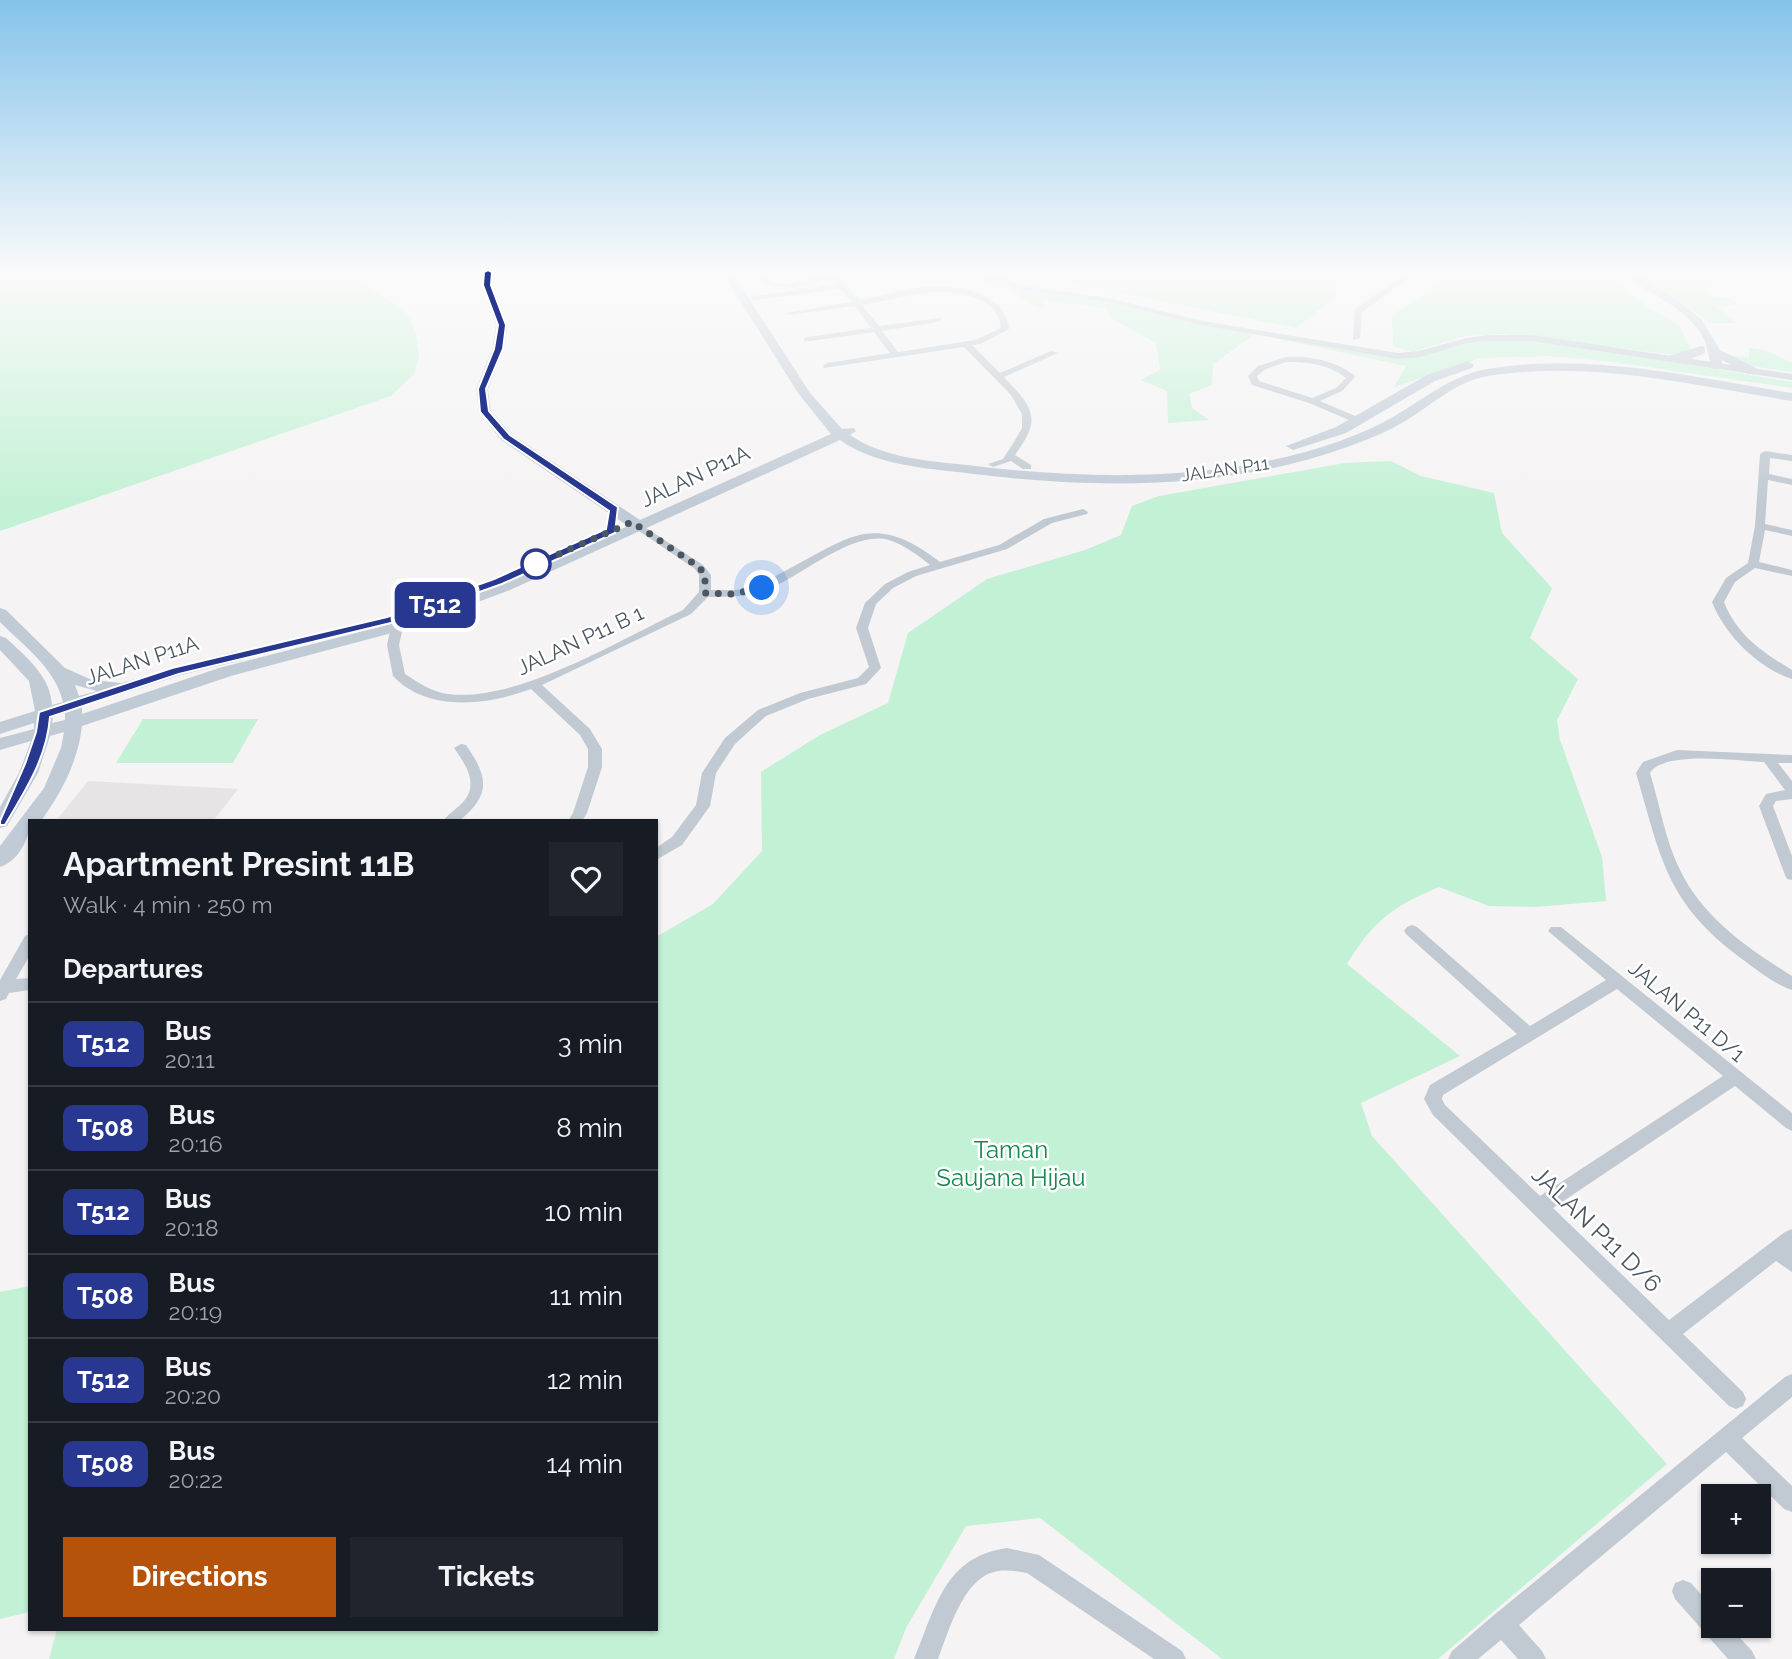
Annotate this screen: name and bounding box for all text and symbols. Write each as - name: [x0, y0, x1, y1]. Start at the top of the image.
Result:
- street label: JALAN P11A: [637, 440, 753, 512]
- street label: JALAN P11: [1180, 452, 1270, 486]
- unlabelled marker: [521, 549, 551, 579]
- your location: [744, 570, 779, 605]
- line badge: T512: [386, 582, 484, 628]
- text: T512: [409, 590, 461, 619]
- street label: JALAN P11 B 1: [513, 600, 647, 680]
- street label: JALAN P11A: [82, 630, 202, 690]
- button: heart: [549, 842, 623, 916]
- text: Apartment Presint 11B: [63, 845, 414, 884]
- text: Walk · 4 min · 250 m: [63, 891, 273, 918]
- text: Departures: [63, 954, 203, 984]
- street label: JALAN P11 D/1: [1624, 955, 1750, 1067]
- text: Bus: [165, 1016, 211, 1046]
- text: T512: [77, 1029, 130, 1058]
- text: 3 min: [558, 1029, 623, 1059]
- text: 20:11: [165, 1046, 215, 1073]
- text: Bus: [169, 1100, 215, 1130]
- text: T508: [77, 1113, 134, 1142]
- text: 8 min: [556, 1113, 623, 1143]
- text: 20:16: [169, 1130, 223, 1157]
- park label: Taman Saujana Hijau: [936, 1135, 1086, 1192]
- street label: JALAN P11 D/6: [1526, 1160, 1668, 1298]
- text: Bus: [165, 1184, 211, 1214]
- text: T512: [77, 1197, 130, 1226]
- text: 10 min: [545, 1197, 623, 1227]
- text: 20:18: [165, 1214, 219, 1241]
- text: Bus: [169, 1268, 215, 1298]
- text: T508: [77, 1281, 134, 1310]
- text: 11 min: [549, 1281, 623, 1311]
- text: 20:19: [169, 1298, 222, 1325]
- text: Bus: [165, 1352, 211, 1382]
- text: T512: [77, 1365, 130, 1394]
- text: 12 min: [547, 1365, 623, 1395]
- text: 20:20: [165, 1382, 221, 1409]
- text: Bus: [169, 1436, 215, 1466]
- text: T508: [77, 1449, 134, 1478]
- text: 14 min: [546, 1449, 623, 1479]
- text: 20:22: [169, 1466, 223, 1493]
- map controls: [1701, 1484, 1771, 1638]
- button: +: [1701, 1484, 1771, 1554]
- button: Directions: [63, 1537, 336, 1617]
- button: Tickets: [350, 1537, 623, 1617]
- button: −: [1701, 1568, 1771, 1638]

